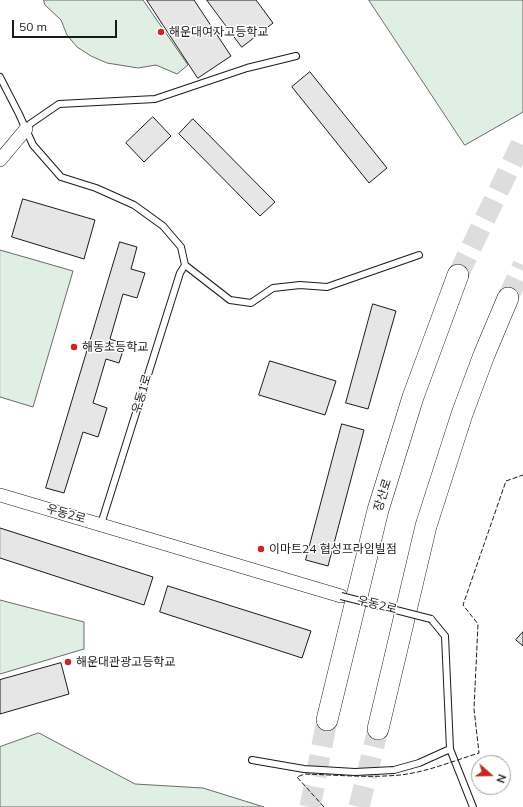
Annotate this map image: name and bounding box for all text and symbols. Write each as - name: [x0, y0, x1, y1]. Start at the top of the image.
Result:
- scale bar: [14, 12, 119, 38]
- text: 50 m: [19, 19, 47, 34]
- place label: 해운대여자고등학교: [169, 25, 268, 39]
- marker: 해운대여자고등학교: [156, 27, 166, 37]
- place label: 해동초등학교: [82, 340, 148, 354]
- marker: 해동초등학교: [69, 342, 79, 352]
- street label: 우동1로: [129, 373, 155, 415]
- street label: 장산로: [371, 477, 395, 513]
- street label: 우동2로: [45, 502, 87, 526]
- place label: 이마트24 협성프라임빌점: [269, 542, 397, 556]
- marker: 이마트24 협성프라임빌점: [256, 544, 266, 554]
- street label: 우동2로: [356, 593, 398, 617]
- place label: 해운대관광고등학교: [76, 655, 175, 669]
- marker: 해운대관광고등학교: [63, 657, 73, 667]
- north arrow: [471, 755, 511, 795]
- text: N: [493, 772, 509, 785]

